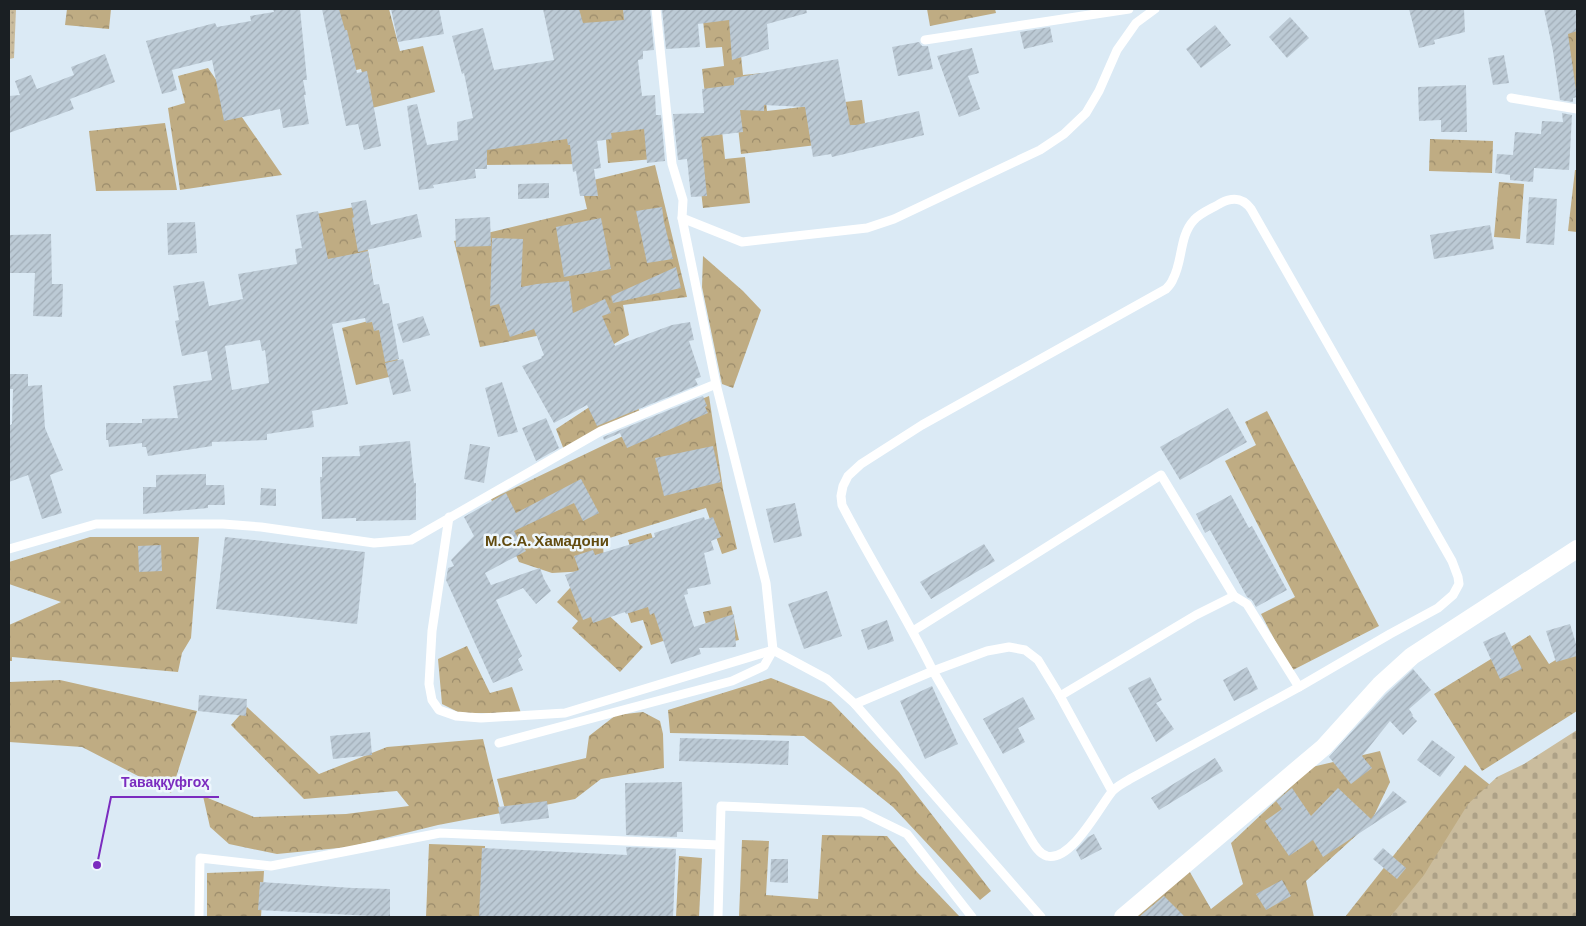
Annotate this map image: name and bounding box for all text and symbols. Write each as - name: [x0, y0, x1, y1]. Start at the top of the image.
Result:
- district label: М.С.А. Хамадони: [485, 531, 609, 549]
- callout: Таваққуфгоҳ: [111, 768, 219, 797]
- text: Таваққуфгоҳ: [121, 773, 209, 790]

